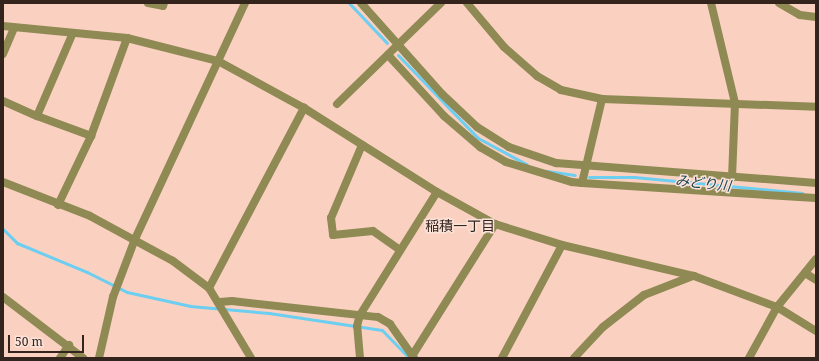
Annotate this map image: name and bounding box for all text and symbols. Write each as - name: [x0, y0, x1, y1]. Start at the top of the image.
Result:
- water label: みどり川: [674, 172, 732, 194]
- district label: 稲積一丁目: [425, 218, 495, 234]
- scale bar: [10, 327, 86, 353]
- text: 50 m: [15, 333, 43, 350]

